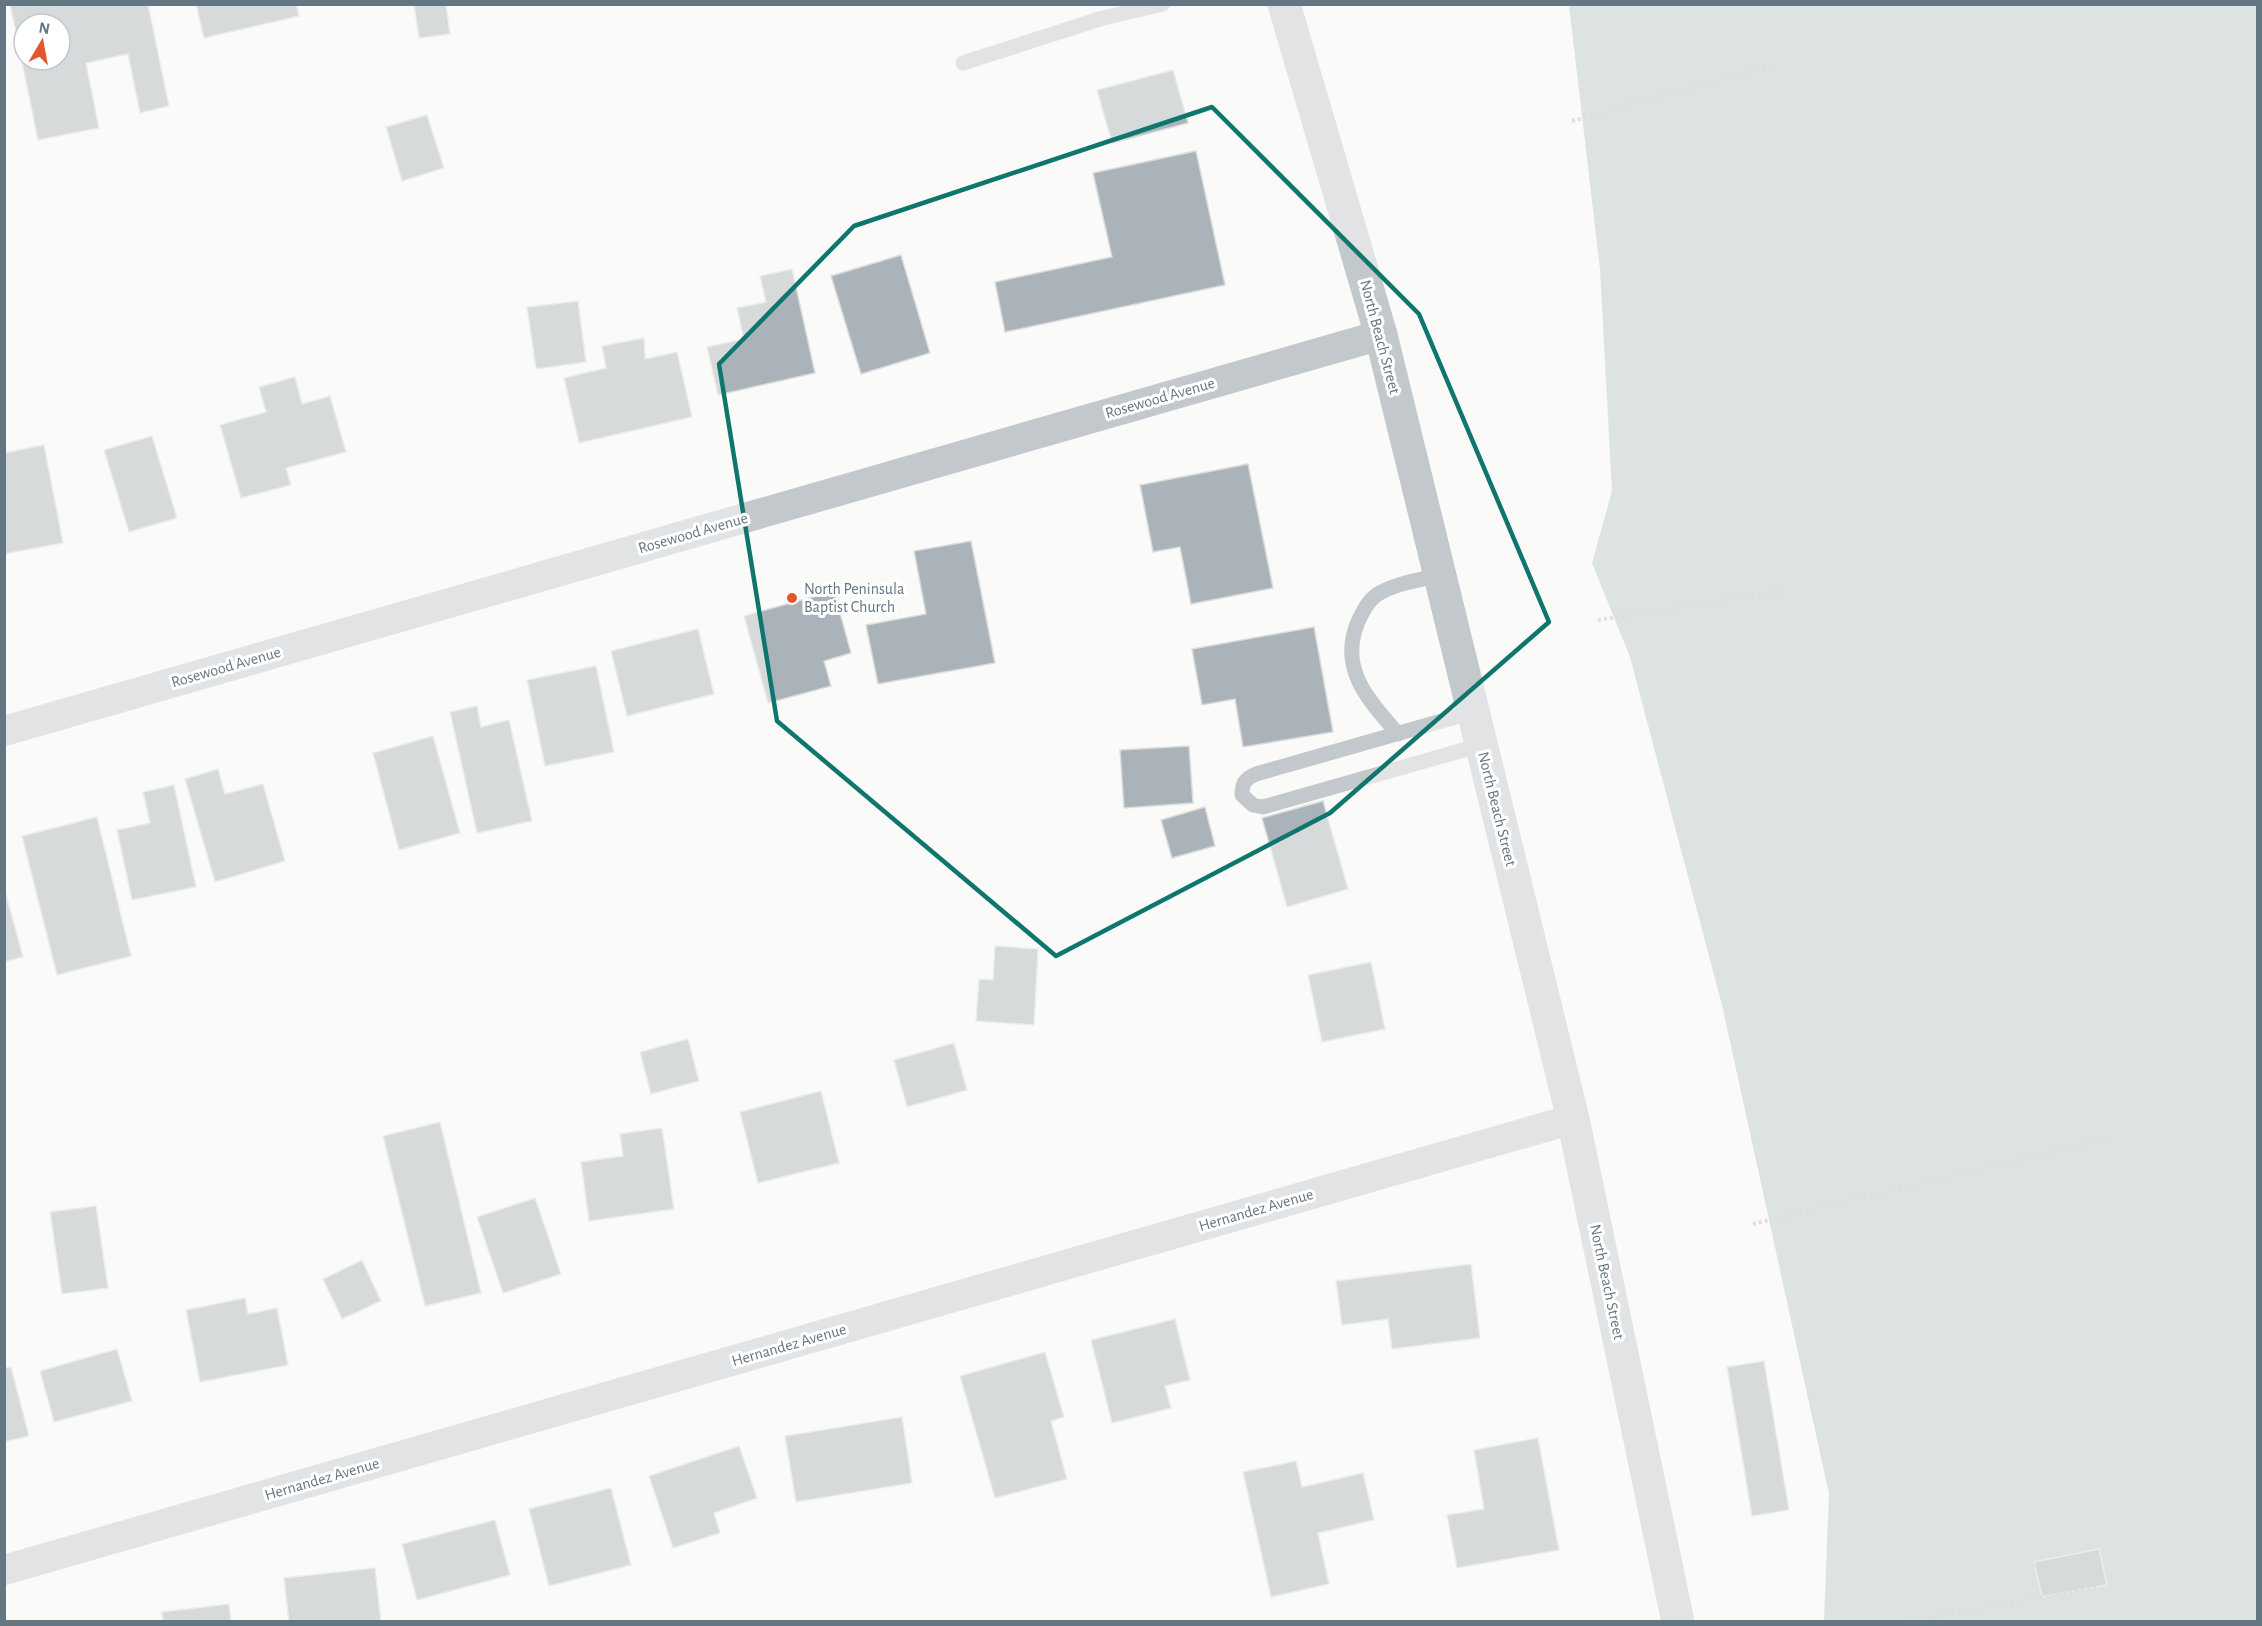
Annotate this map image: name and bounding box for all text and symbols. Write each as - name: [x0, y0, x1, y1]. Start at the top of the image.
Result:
- north arrow: [12, 12, 72, 72]
- text: N: [38, 19, 51, 37]
- street label: North Beach Street: [1357, 278, 1403, 396]
- street label: Rosewood Avenue: [1103, 375, 1217, 421]
- street label: Rosewood Avenue: [636, 510, 750, 556]
- place label: North Peninsula Baptist Church: [804, 581, 904, 615]
- marker: North Peninsula Baptist Church: [785, 591, 799, 605]
- street label: Rosewood Avenue: [169, 644, 283, 690]
- street label: North Beach Street: [1475, 750, 1519, 868]
- street label: Hernandez Avenue: [1197, 1186, 1315, 1234]
- street label: North Beach Street: [1587, 1223, 1627, 1341]
- street label: Hernandez Avenue: [730, 1321, 848, 1369]
- street label: Hernandez Avenue: [263, 1455, 381, 1503]

